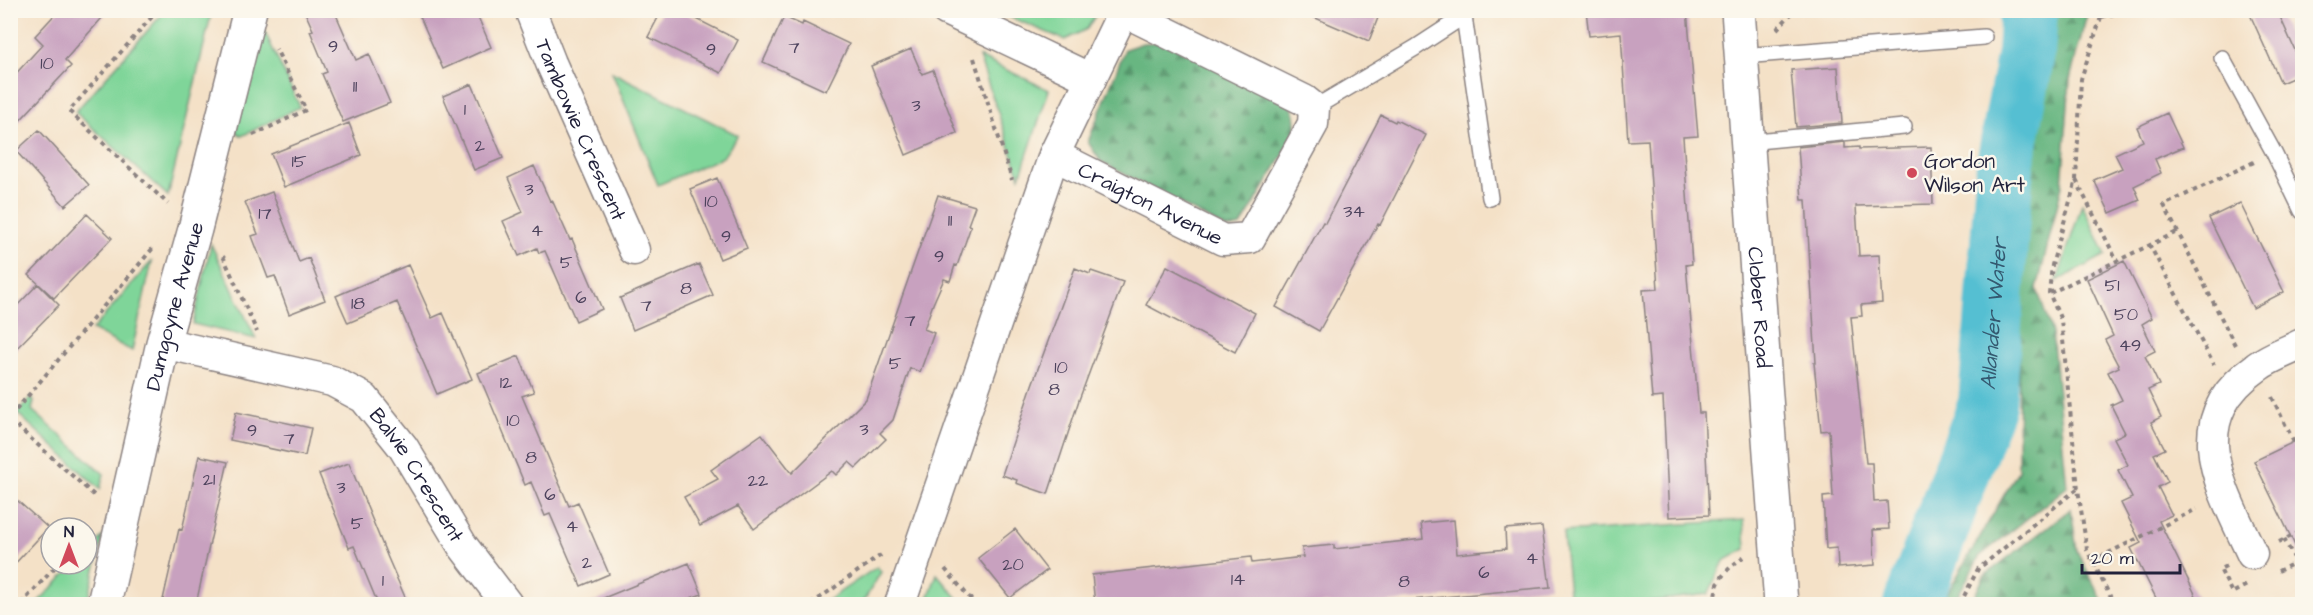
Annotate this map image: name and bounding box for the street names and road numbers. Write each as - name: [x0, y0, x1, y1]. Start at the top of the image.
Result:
- street label: Tambowie Crescent: [528, 35, 634, 226]
- street label: Craigton Avenue: [1073, 155, 1228, 252]
- street label: Dumgoyne Avenue: [138, 219, 211, 393]
- street label: Clober Road: [1741, 246, 1778, 369]
- street label: Balvie Crescent: [363, 402, 472, 548]

